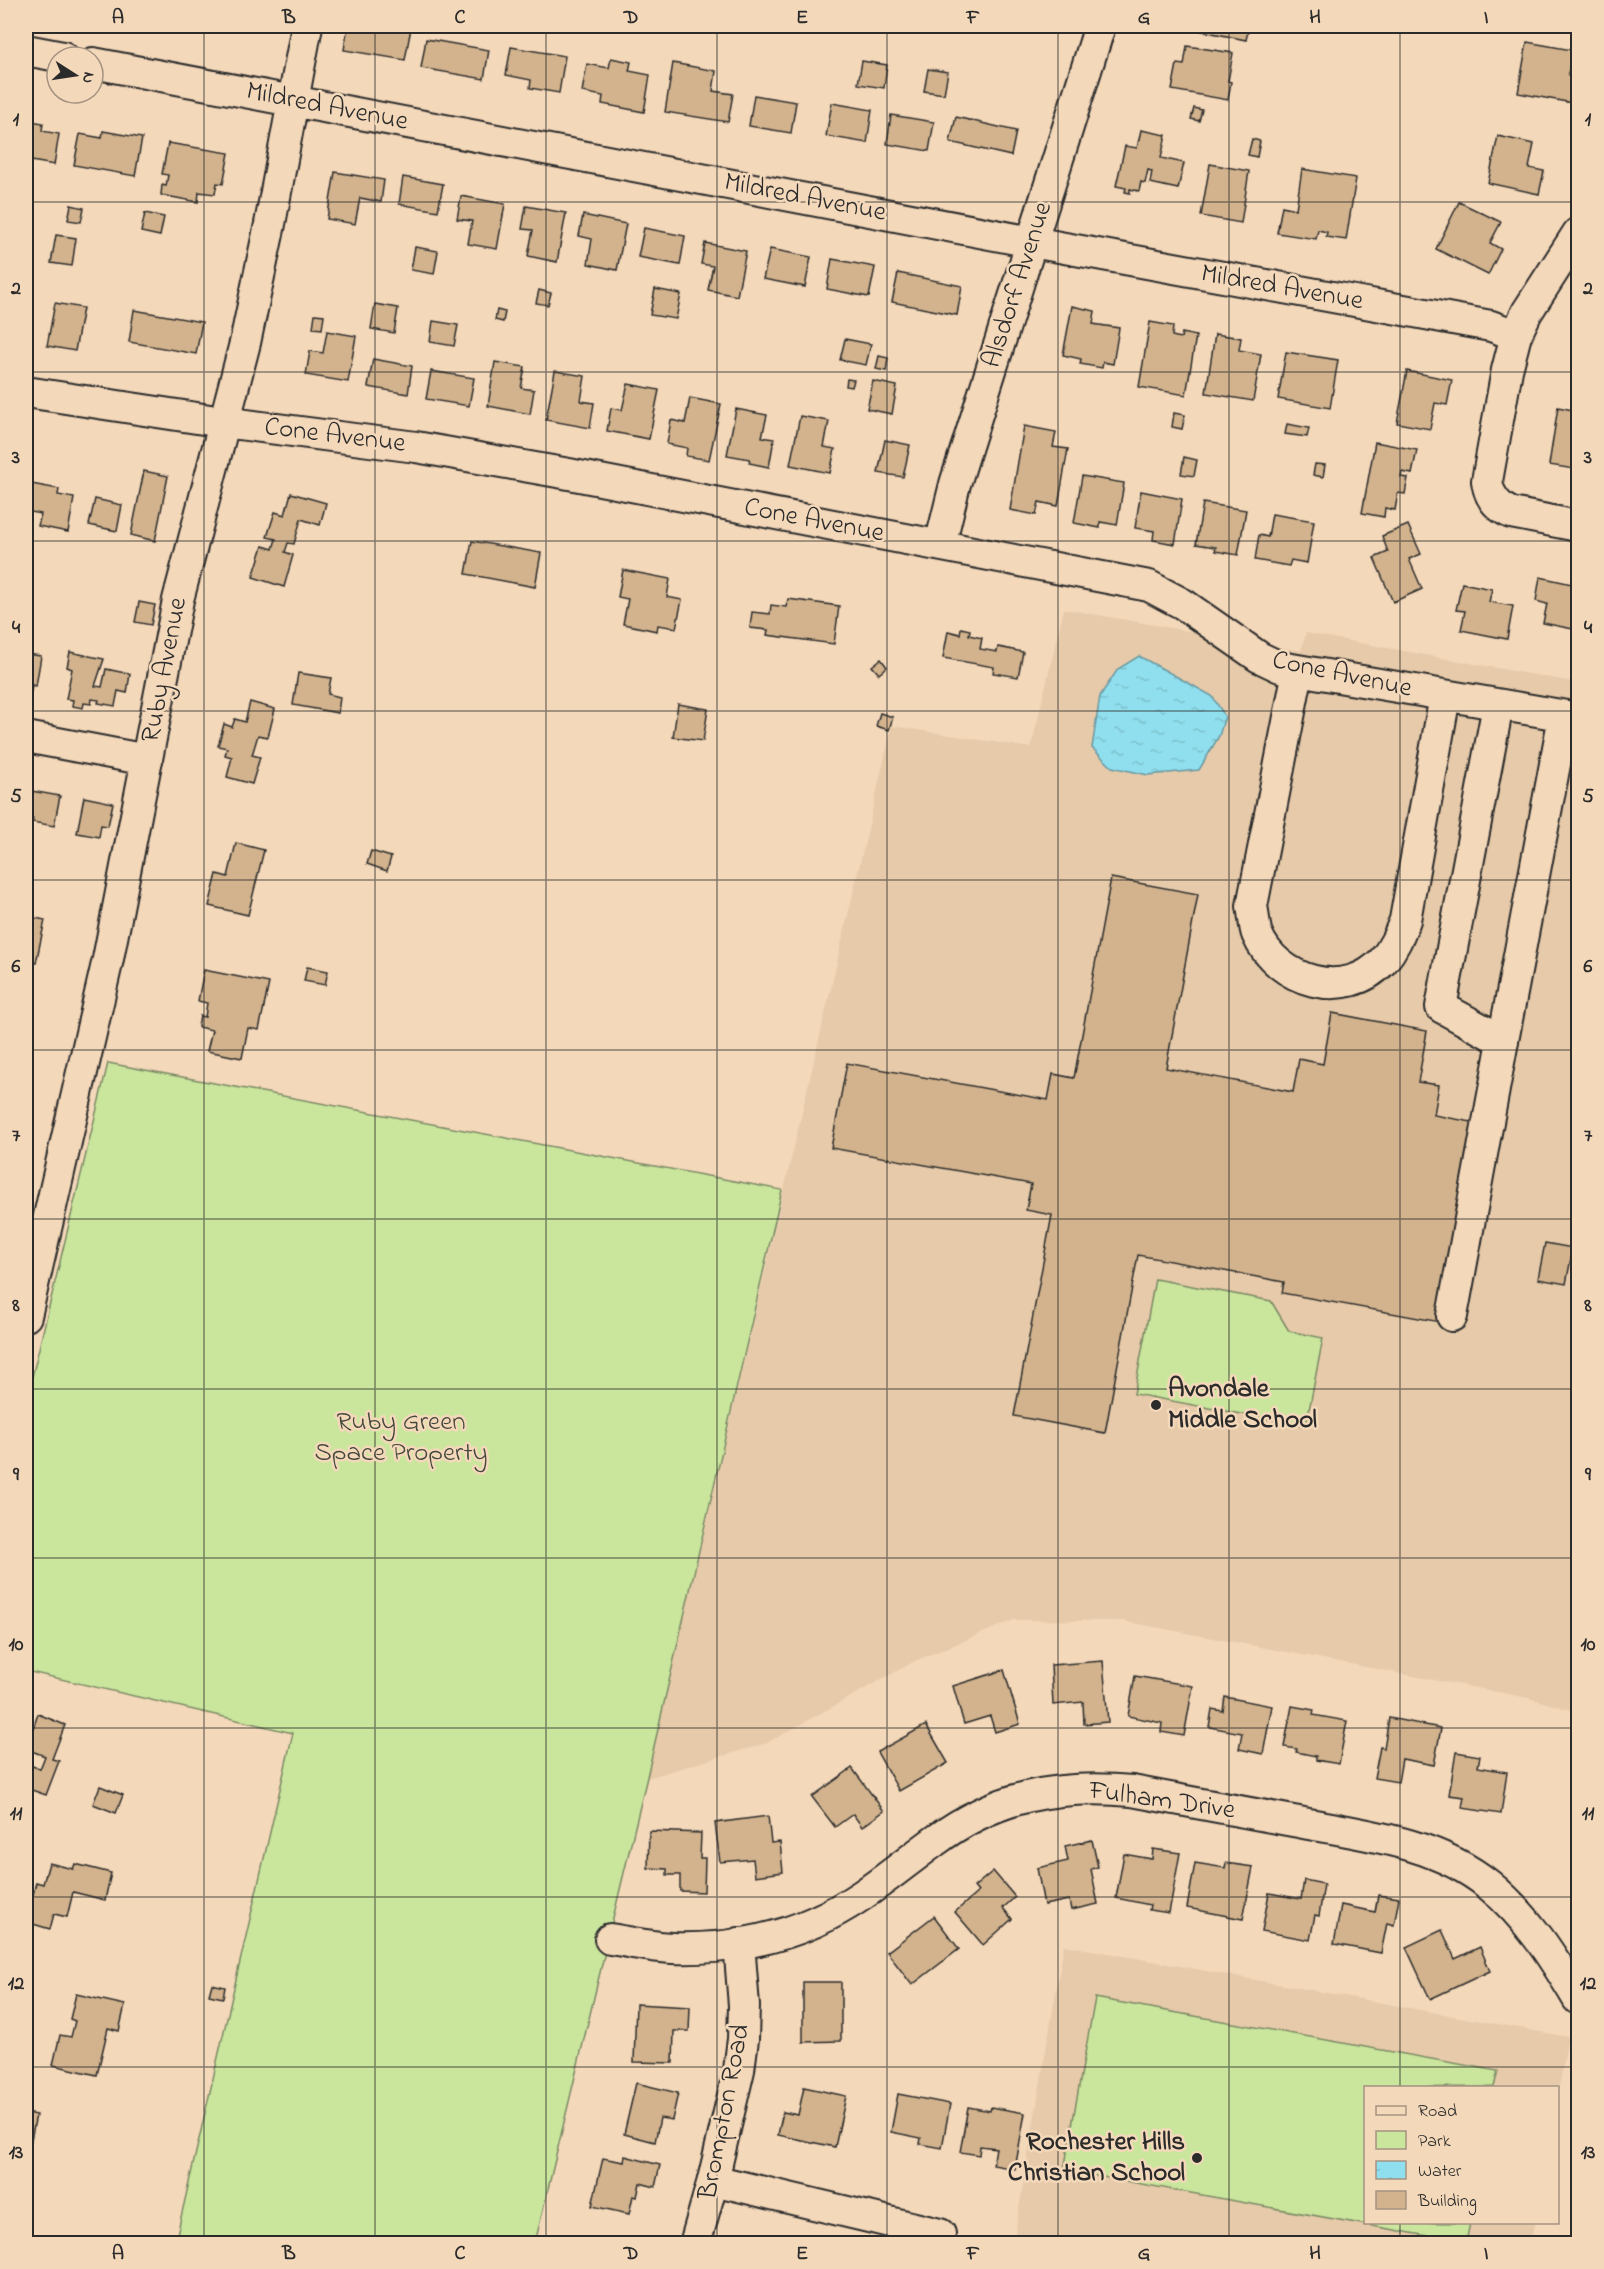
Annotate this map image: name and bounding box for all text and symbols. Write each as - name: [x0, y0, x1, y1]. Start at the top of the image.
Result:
- text: A: [112, 4, 124, 33]
- text: B: [281, 4, 296, 33]
- text: C: [455, 4, 466, 33]
- text: D: [623, 4, 638, 33]
- text: E: [796, 4, 808, 33]
- text: F: [966, 4, 980, 33]
- text: G: [1138, 4, 1151, 33]
- text: H: [1309, 4, 1321, 33]
- text: I: [1484, 4, 1489, 33]
- north arrow: [45, 45, 105, 105]
- text: N: [75, 70, 101, 86]
- street label: Mildred Avenue: [243, 72, 412, 142]
- text: 1: [13, 106, 20, 135]
- text: 1: [1585, 106, 1592, 135]
- street label: Mildred Avenue: [721, 163, 890, 233]
- street label: Alsdorf Avenue: [973, 196, 1063, 373]
- street label: Mildred Avenue: [1198, 255, 1367, 322]
- text: 2: [10, 275, 21, 304]
- text: 2: [1582, 275, 1593, 304]
- street label: Cone Avenue: [262, 408, 409, 464]
- text: 3: [11, 444, 20, 473]
- text: 3: [1583, 444, 1592, 473]
- street label: Cone Avenue: [741, 488, 888, 554]
- street label: Ruby Avenue: [132, 593, 198, 746]
- text: 4: [12, 614, 21, 643]
- text: 4: [1584, 614, 1593, 643]
- street label: Cone Avenue: [1269, 641, 1416, 709]
- text: 5: [10, 783, 22, 812]
- text: 5: [1582, 783, 1594, 812]
- text: 6: [12, 953, 21, 982]
- text: 6: [1584, 953, 1593, 982]
- text: 7: [12, 1122, 21, 1151]
- text: 7: [1584, 1122, 1593, 1151]
- text: 8: [11, 1292, 20, 1321]
- text: 8: [1583, 1292, 1592, 1321]
- place label: Avondale Middle School: [1168, 1370, 1317, 1440]
- marker: Avondale Middle School: [1149, 1398, 1163, 1412]
- park label: Ruby Green Space Property: [314, 1403, 488, 1473]
- text: 9: [12, 1461, 20, 1490]
- text: 9: [1584, 1461, 1592, 1490]
- text: 10: [9, 1631, 24, 1660]
- text: 10: [1581, 1631, 1596, 1660]
- street label: Fulham Drive: [1086, 1771, 1238, 1831]
- text: 11: [10, 1800, 23, 1829]
- text: 11: [1582, 1800, 1595, 1829]
- text: 12: [8, 1970, 24, 1999]
- text: 12: [1580, 1970, 1596, 1999]
- street label: Brompton Road: [689, 2021, 761, 2204]
- legend: [1364, 2086, 1559, 2224]
- text: Road: [1418, 2099, 1457, 2125]
- place label: Rochester Hills Christian School: [1008, 2123, 1185, 2193]
- text: Park: [1418, 2129, 1451, 2155]
- text: 13: [9, 2139, 23, 2168]
- text: 13: [1581, 2139, 1595, 2168]
- marker: Rochester Hills Christian School: [1190, 2151, 1204, 2165]
- text: Water: [1418, 2159, 1462, 2185]
- text: Building: [1417, 2189, 1477, 2216]
- text: A: [112, 2240, 124, 2269]
- text: B: [281, 2240, 296, 2269]
- text: C: [455, 2240, 466, 2269]
- text: D: [623, 2240, 638, 2269]
- text: E: [796, 2240, 808, 2269]
- text: F: [966, 2240, 980, 2269]
- text: G: [1138, 2240, 1151, 2269]
- text: H: [1309, 2240, 1321, 2269]
- text: I: [1484, 2240, 1489, 2269]

